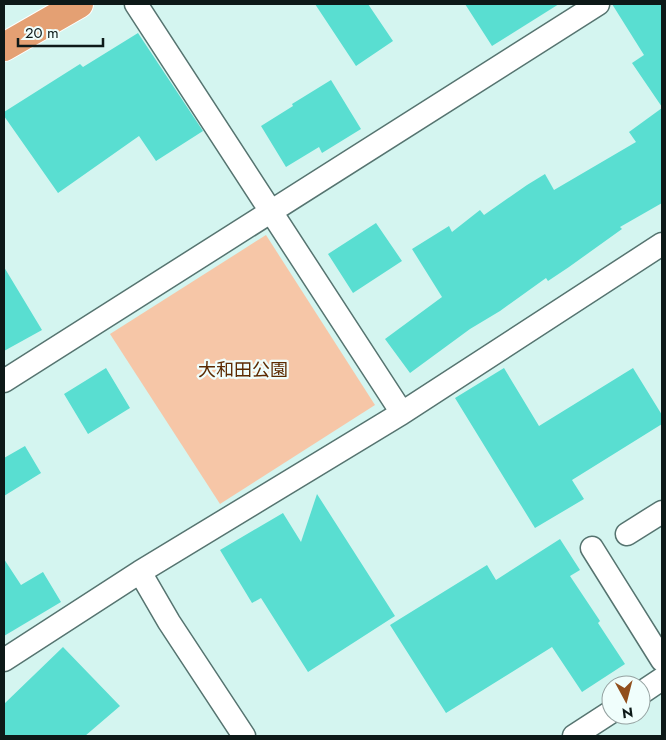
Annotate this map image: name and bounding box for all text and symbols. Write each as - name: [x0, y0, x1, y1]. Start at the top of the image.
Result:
- scale bar: [18, 15, 102, 47]
- text: 20 m: [25, 22, 59, 44]
- park label: 大和田公園: [198, 357, 288, 383]
- north arrow: [601, 675, 651, 725]
- text: N: [621, 702, 634, 724]

